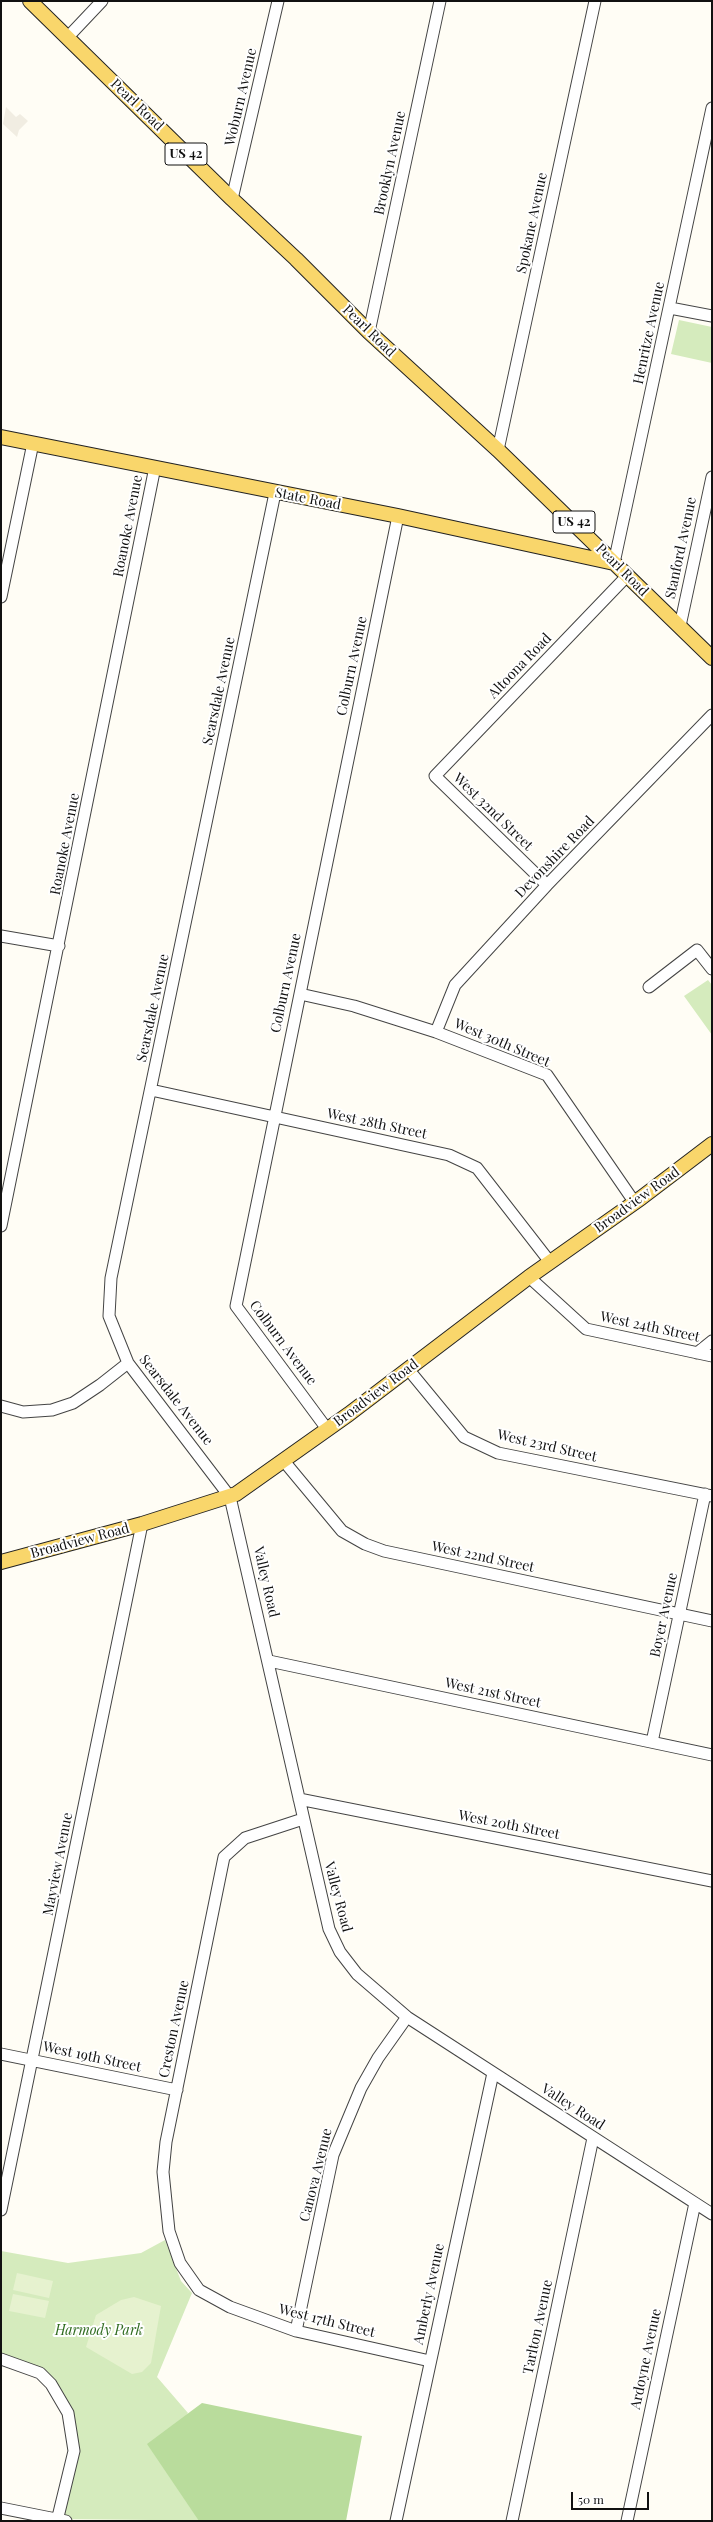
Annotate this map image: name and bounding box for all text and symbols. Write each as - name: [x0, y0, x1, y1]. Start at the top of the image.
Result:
- street label: Woburn Avenue: [222, 47, 260, 147]
- street label: Pearl Road: [107, 76, 167, 134]
- street label: Brooklyn Avenue: [371, 109, 409, 217]
- road number: US 42: [165, 143, 207, 165]
- street label: Spokane Avenue: [513, 171, 551, 275]
- street label: Henritze Avenue: [630, 280, 668, 386]
- street label: Pearl Road: [339, 302, 399, 360]
- street label: Roanoke Avenue: [110, 474, 146, 578]
- street label: State Road: [274, 484, 342, 514]
- street label: Stanford Avenue: [662, 496, 700, 600]
- road number: US 42: [553, 511, 595, 533]
- street label: Pearl Road: [592, 540, 652, 600]
- street label: Colburn Avenue: [333, 615, 371, 717]
- street label: Altoona Road: [485, 630, 555, 702]
- street label: Searsdale Avenue: [199, 636, 239, 746]
- street label: West 32nd Street: [450, 770, 536, 854]
- street label: Roanoke Avenue: [47, 792, 83, 896]
- street label: Devonshire Road: [512, 813, 598, 901]
- street label: Colburn Avenue: [267, 932, 305, 1034]
- street label: Searsdale Avenue: [133, 953, 173, 1063]
- street label: West 30th Street: [452, 1015, 552, 1071]
- street label: West 28th Street: [325, 1105, 429, 1143]
- street label: Broadview Road: [591, 1163, 683, 1237]
- street label: Colburn Avenue: [246, 1297, 320, 1389]
- street label: West 24th Street: [599, 1308, 701, 1346]
- street label: Searsdale Avenue: [136, 1352, 216, 1448]
- street label: Broadview Road: [330, 1356, 422, 1430]
- street label: West 23rd Street: [496, 1426, 598, 1466]
- street label: Broadview Road: [29, 1520, 131, 1562]
- street label: West 22nd Street: [430, 1538, 536, 1576]
- street label: Valley Road: [250, 1545, 282, 1619]
- street label: Boyer Avenue: [647, 1571, 681, 1659]
- street label: West 21st Street: [443, 1675, 543, 1711]
- street label: West 20th Street: [457, 1807, 561, 1843]
- street label: Mayview Avenue: [40, 1811, 76, 1917]
- street label: Valley Road: [321, 1860, 355, 1934]
- street label: Creston Avenue: [155, 1979, 193, 2079]
- street label: West 19th Street: [41, 2038, 143, 2076]
- street label: Valley Road: [538, 2080, 608, 2134]
- street label: Canova Avenue: [296, 2126, 336, 2224]
- street label: Amberly Avenue: [410, 2242, 448, 2346]
- street label: Tarlton Avenue: [520, 2278, 556, 2376]
- street label: West 17th Street: [277, 2301, 377, 2341]
- street label: Ardoyne Avenue: [627, 2307, 665, 2411]
- park label: Harmody Park: [55, 2323, 143, 2339]
- scale bar: [573, 2484, 651, 2510]
- text: 50 m: [578, 2491, 604, 2507]

